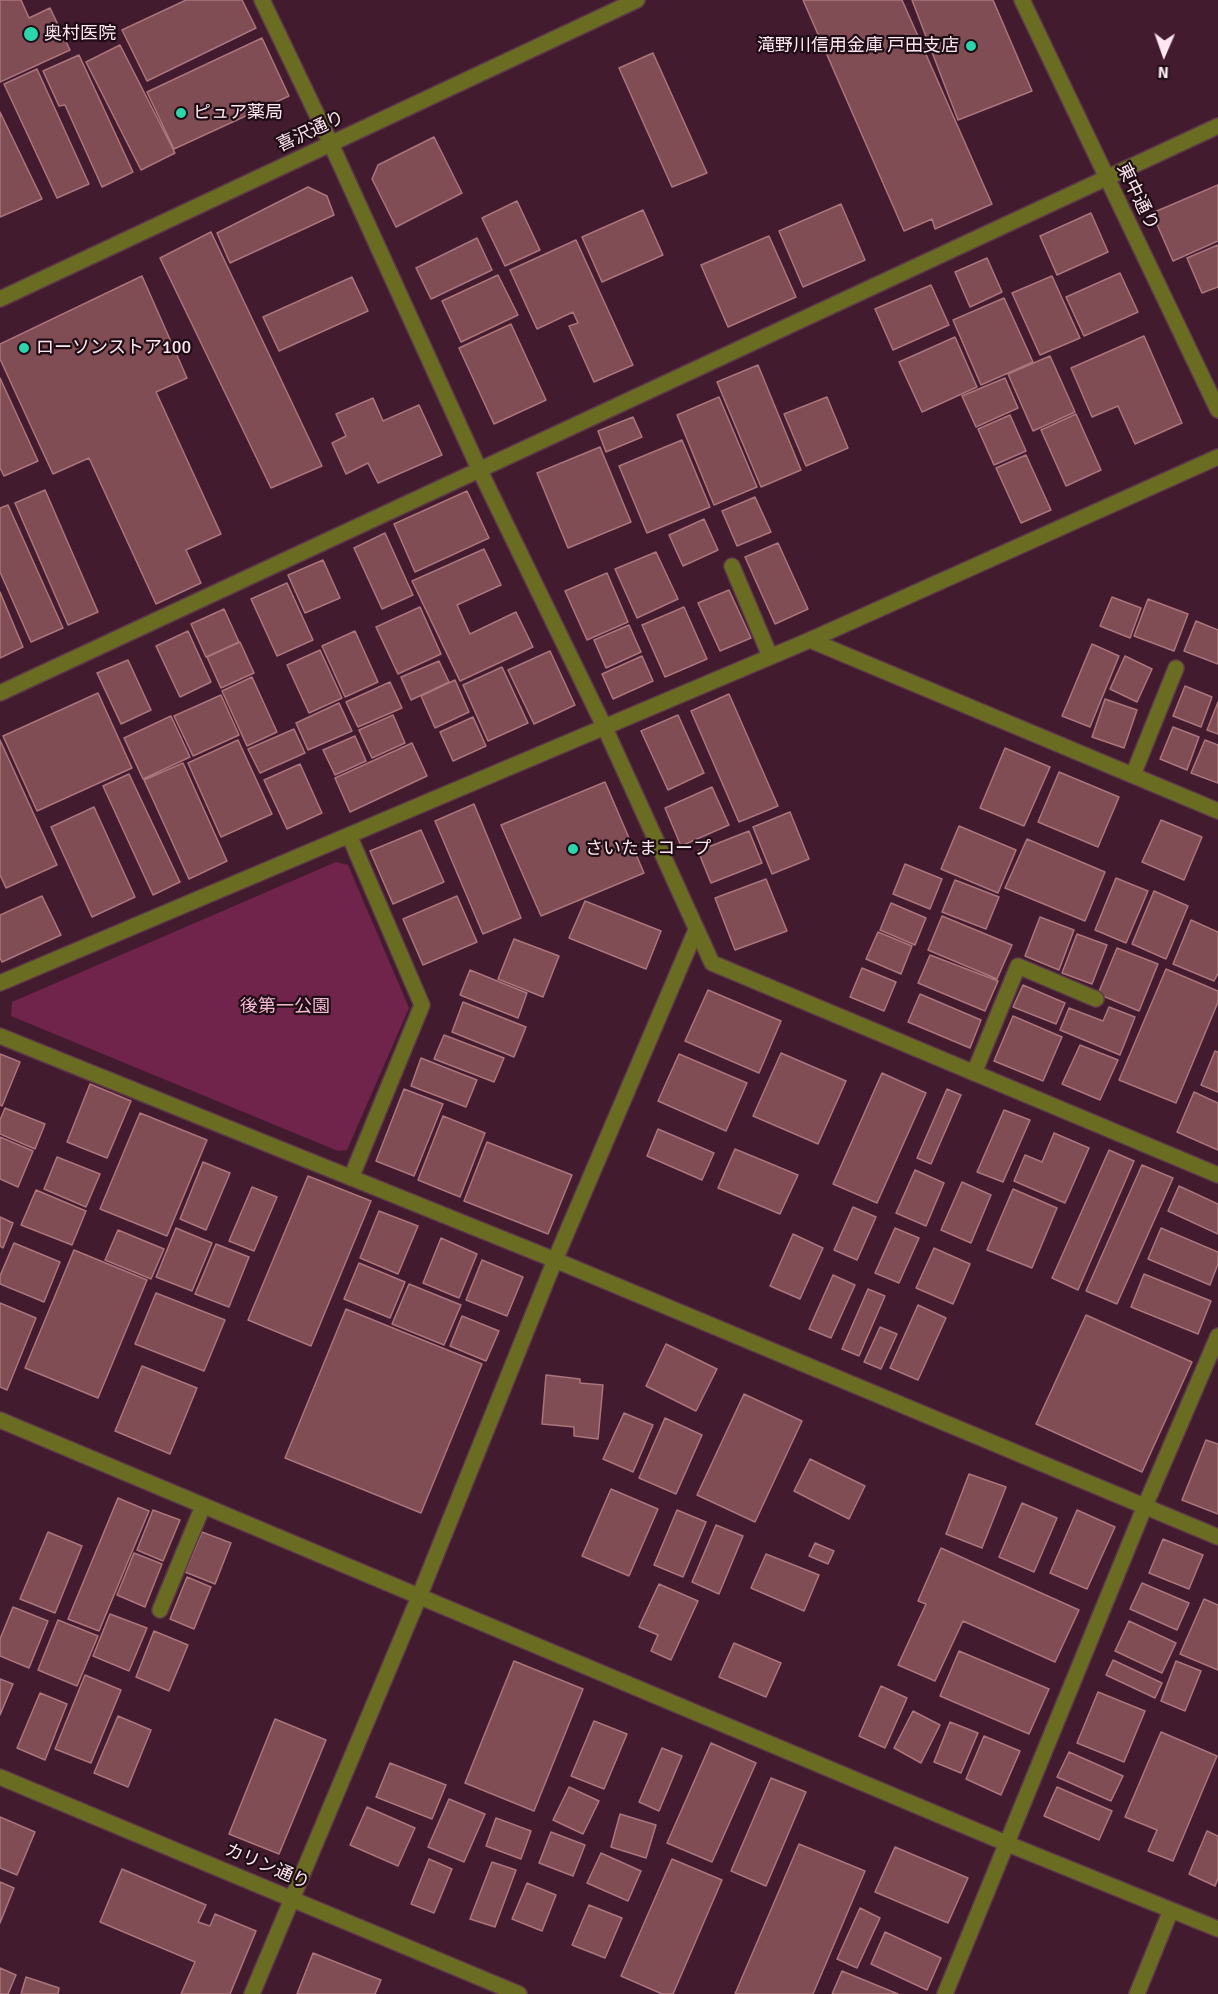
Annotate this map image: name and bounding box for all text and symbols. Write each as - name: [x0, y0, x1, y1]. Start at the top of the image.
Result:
- place label: 奥村医院: [44, 23, 116, 45]
- north arrow: [1134, 24, 1194, 84]
- marker: 奥村医院: [22, 25, 40, 43]
- place label: 滝野川信用金庫 戸田支店: [757, 35, 959, 57]
- marker: 滝野川信用金庫 戸田支店: [964, 39, 978, 53]
- text: N: [1157, 62, 1169, 82]
- place label: ピュア薬局: [193, 102, 283, 124]
- marker: ピュア薬局: [174, 106, 188, 120]
- street label: 喜沢通り: [274, 107, 348, 157]
- street label: 東中通り: [1112, 160, 1162, 234]
- place label: ローソンストア100: [36, 337, 191, 359]
- marker: ローソンストア100: [17, 341, 31, 355]
- place label: さいたまコープ: [585, 838, 711, 860]
- marker: さいたまコープ: [566, 842, 580, 856]
- park label: 後第一公園: [240, 996, 330, 1018]
- street label: カリン通り: [221, 1839, 313, 1895]

